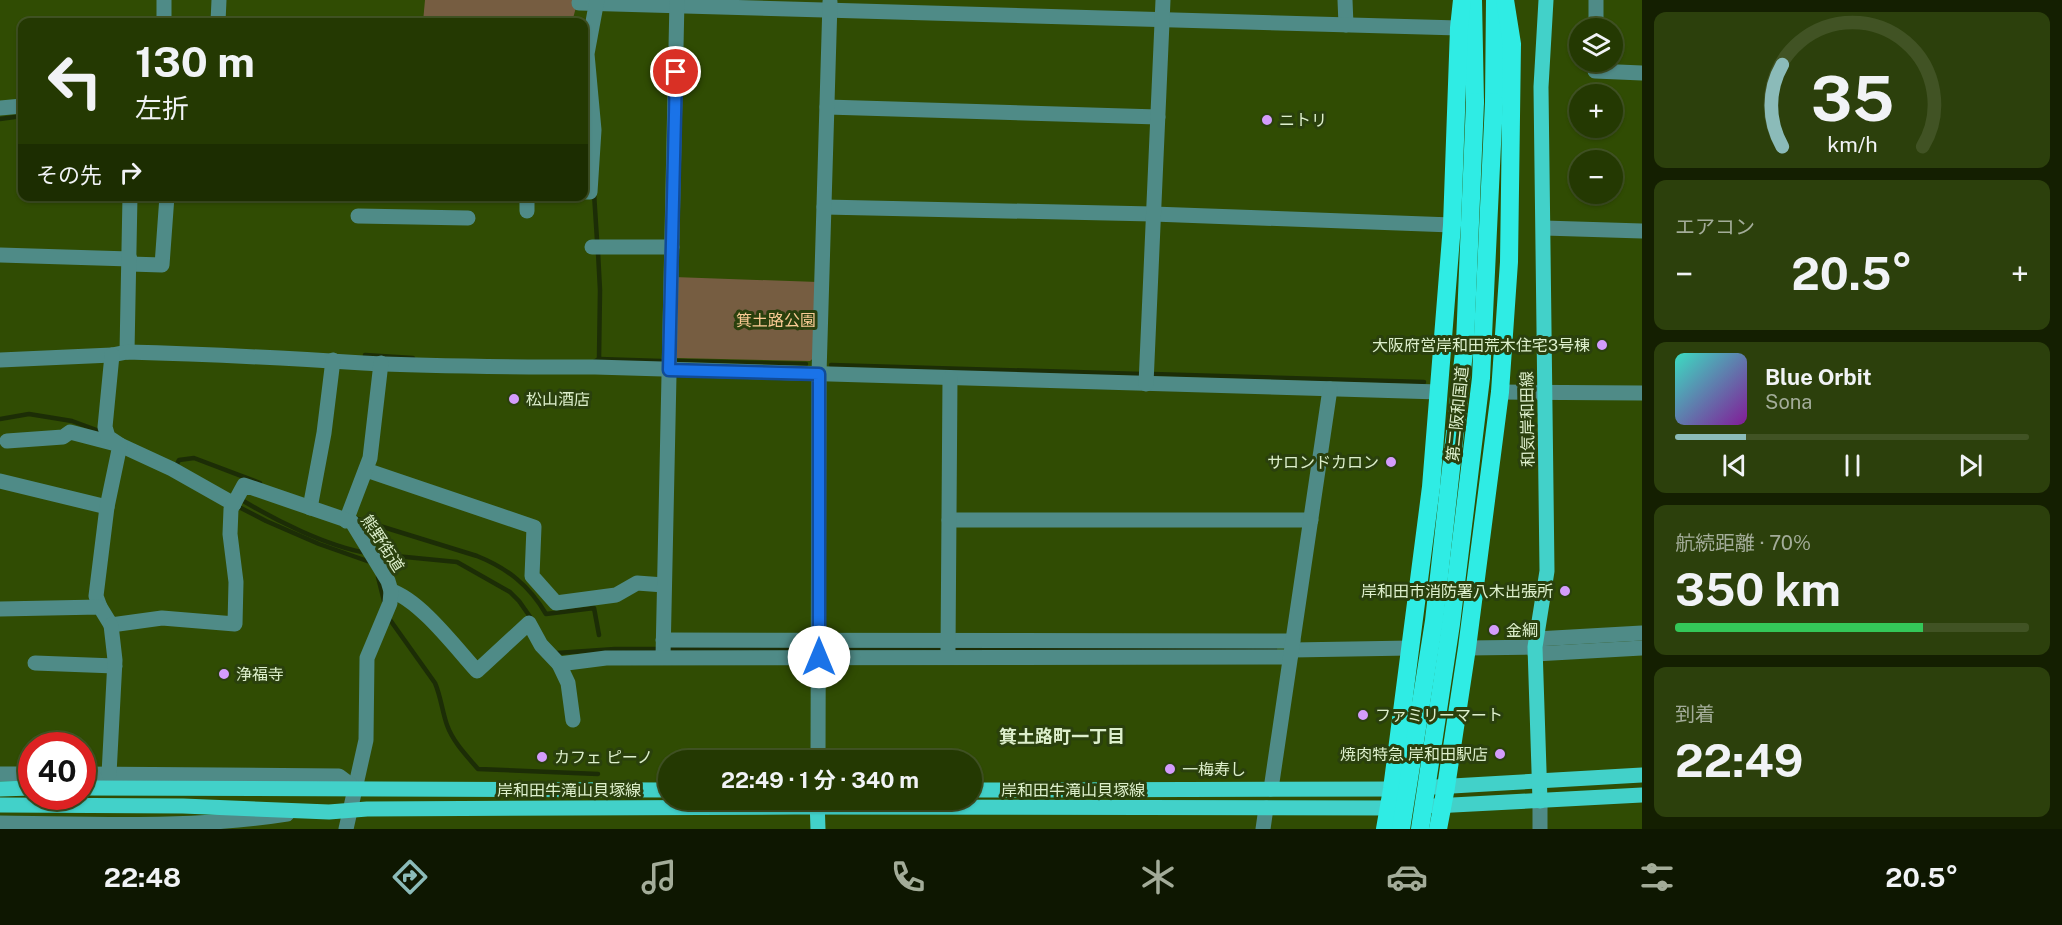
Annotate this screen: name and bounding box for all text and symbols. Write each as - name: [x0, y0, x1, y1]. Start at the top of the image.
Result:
- map controls: [1569, 18, 1623, 204]
- button: layers: [1569, 18, 1623, 72]
- text: 130 m: [135, 37, 255, 86]
- icon: left: [36, 42, 114, 120]
- pin: [650, 46, 701, 97]
- icon: arrive: [659, 55, 692, 88]
- text: 35: [1810, 62, 1894, 135]
- button: +: [1569, 84, 1623, 138]
- text: 左折: [135, 92, 189, 124]
- place label: ニトリ: [1279, 111, 1327, 130]
- marker: ニトリ: [1260, 113, 1274, 127]
- text: km/h: [1827, 132, 1877, 157]
- button: −: [1569, 150, 1623, 204]
- icon: right: [114, 156, 147, 189]
- text: その先: [36, 162, 102, 188]
- text: エアコン: [1675, 215, 1755, 239]
- text: 20.5°: [1791, 247, 1913, 300]
- text: −: [1675, 255, 1693, 293]
- text: +: [2011, 255, 2029, 293]
- park label: 箕土路公園: [736, 311, 816, 330]
- place label: 大阪府営岸和田荒木住宅3号棟: [1372, 336, 1590, 355]
- marker: 大阪府営岸和田荒木住宅3号棟: [1595, 338, 1609, 352]
- text: Blue Orbit: [1765, 364, 1872, 390]
- street label: 第二阪和国道: [1443, 365, 1472, 463]
- street label: 和気岸和田線: [1517, 371, 1538, 467]
- place label: 松山酒店: [526, 390, 590, 409]
- text: Sona: [1765, 390, 1812, 414]
- marker: 松山酒店: [507, 392, 521, 406]
- icon: previous: [1718, 449, 1751, 482]
- icon: pause: [1836, 449, 1869, 482]
- icon: next: [1954, 449, 1987, 482]
- place label: サロンドカロン: [1267, 453, 1379, 472]
- marker: サロンドカロン: [1384, 455, 1398, 469]
- street label: 熊野街道: [357, 511, 408, 575]
- text: 航続距離 · 70%: [1675, 531, 1811, 555]
- text: 350 km: [1675, 563, 1841, 616]
- place label: 岸和田市消防署八木出張所: [1361, 582, 1553, 601]
- marker: 岸和田市消防署八木出張所: [1558, 584, 1572, 598]
- place label: 金綱: [1506, 621, 1538, 640]
- marker: 金綱: [1487, 623, 1501, 637]
- position arrow: [787, 625, 851, 689]
- place label: 浄福寺: [236, 665, 284, 684]
- marker: 浄福寺: [217, 667, 231, 681]
- text: 到着: [1675, 702, 1715, 726]
- place label: ファミリーマート: [1375, 706, 1503, 725]
- marker: ファミリーマート: [1356, 708, 1370, 722]
- district label: 箕土路町一丁目: [999, 726, 1125, 747]
- speed limit sign: 40: [18, 732, 96, 810]
- text: 22:49: [1675, 734, 1803, 787]
- place label: 焼肉特急 岸和田駅店: [1340, 745, 1488, 764]
- marker: 焼肉特急 岸和田駅店: [1493, 747, 1507, 761]
- place label: カフェ ピーノ: [554, 748, 653, 767]
- marker: カフェ ピーノ: [535, 750, 549, 764]
- place label: 一梅寿し: [1182, 760, 1246, 779]
- marker: 一梅寿し: [1163, 762, 1177, 776]
- text: 22:49 · 1 分 · 340 m: [721, 767, 919, 793]
- street label: 岸和田牛滝山貝塚線: [497, 781, 641, 800]
- street label: 岸和田牛滝山貝塚線: [1001, 781, 1145, 800]
- icon: directions: [389, 856, 431, 898]
- icon: music: [638, 856, 680, 898]
- icon: phone: [887, 856, 929, 898]
- icon: climate: [1137, 856, 1179, 898]
- icon: car: [1386, 856, 1428, 898]
- icon: filters: [1636, 856, 1678, 898]
- text: 22:48: [104, 861, 181, 893]
- text: 20.5°: [1885, 861, 1958, 893]

